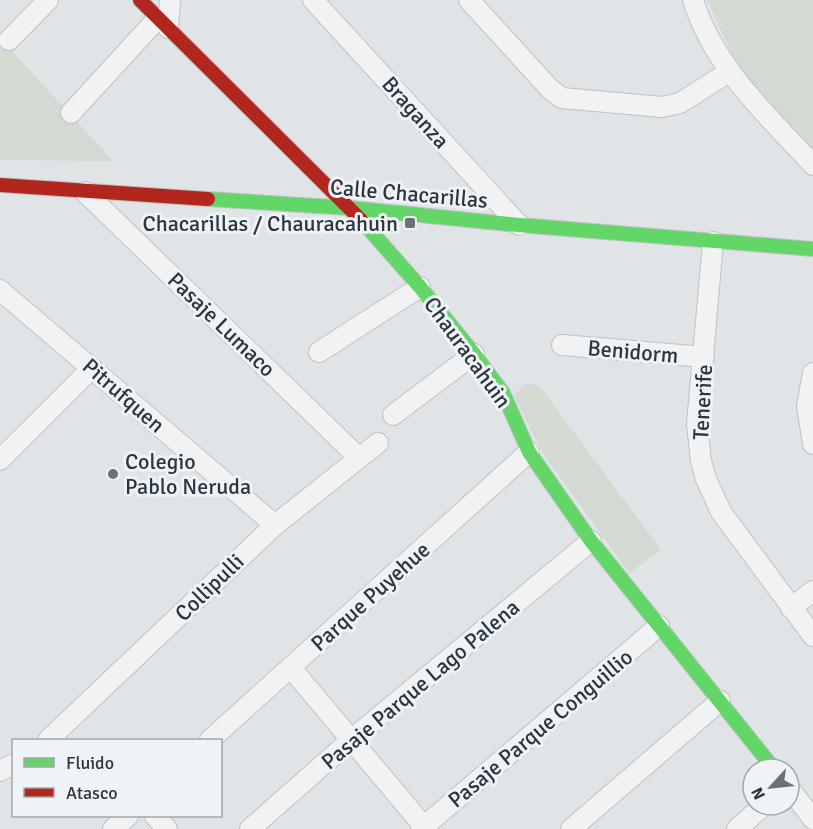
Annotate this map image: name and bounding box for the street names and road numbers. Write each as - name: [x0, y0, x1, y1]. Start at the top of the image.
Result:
- street label: Braganza: [376, 71, 455, 154]
- street label: Calle Chacarillas: [329, 173, 489, 214]
- street label: Pasaje Lumaco: [162, 266, 281, 382]
- street label: Chauracahuin: [418, 291, 517, 413]
- street label: Benidorm: [586, 334, 679, 369]
- street label: Pitrufquen: [77, 352, 170, 438]
- street label: Tenerife: [687, 364, 718, 440]
- street label: Parque Puyehue: [305, 536, 435, 657]
- street label: Collipulli: [169, 548, 249, 627]
- street label: Pasaje Parque Lago Palena: [316, 594, 525, 775]
- street label: Pasaje Parque Conguillio: [443, 643, 638, 813]

